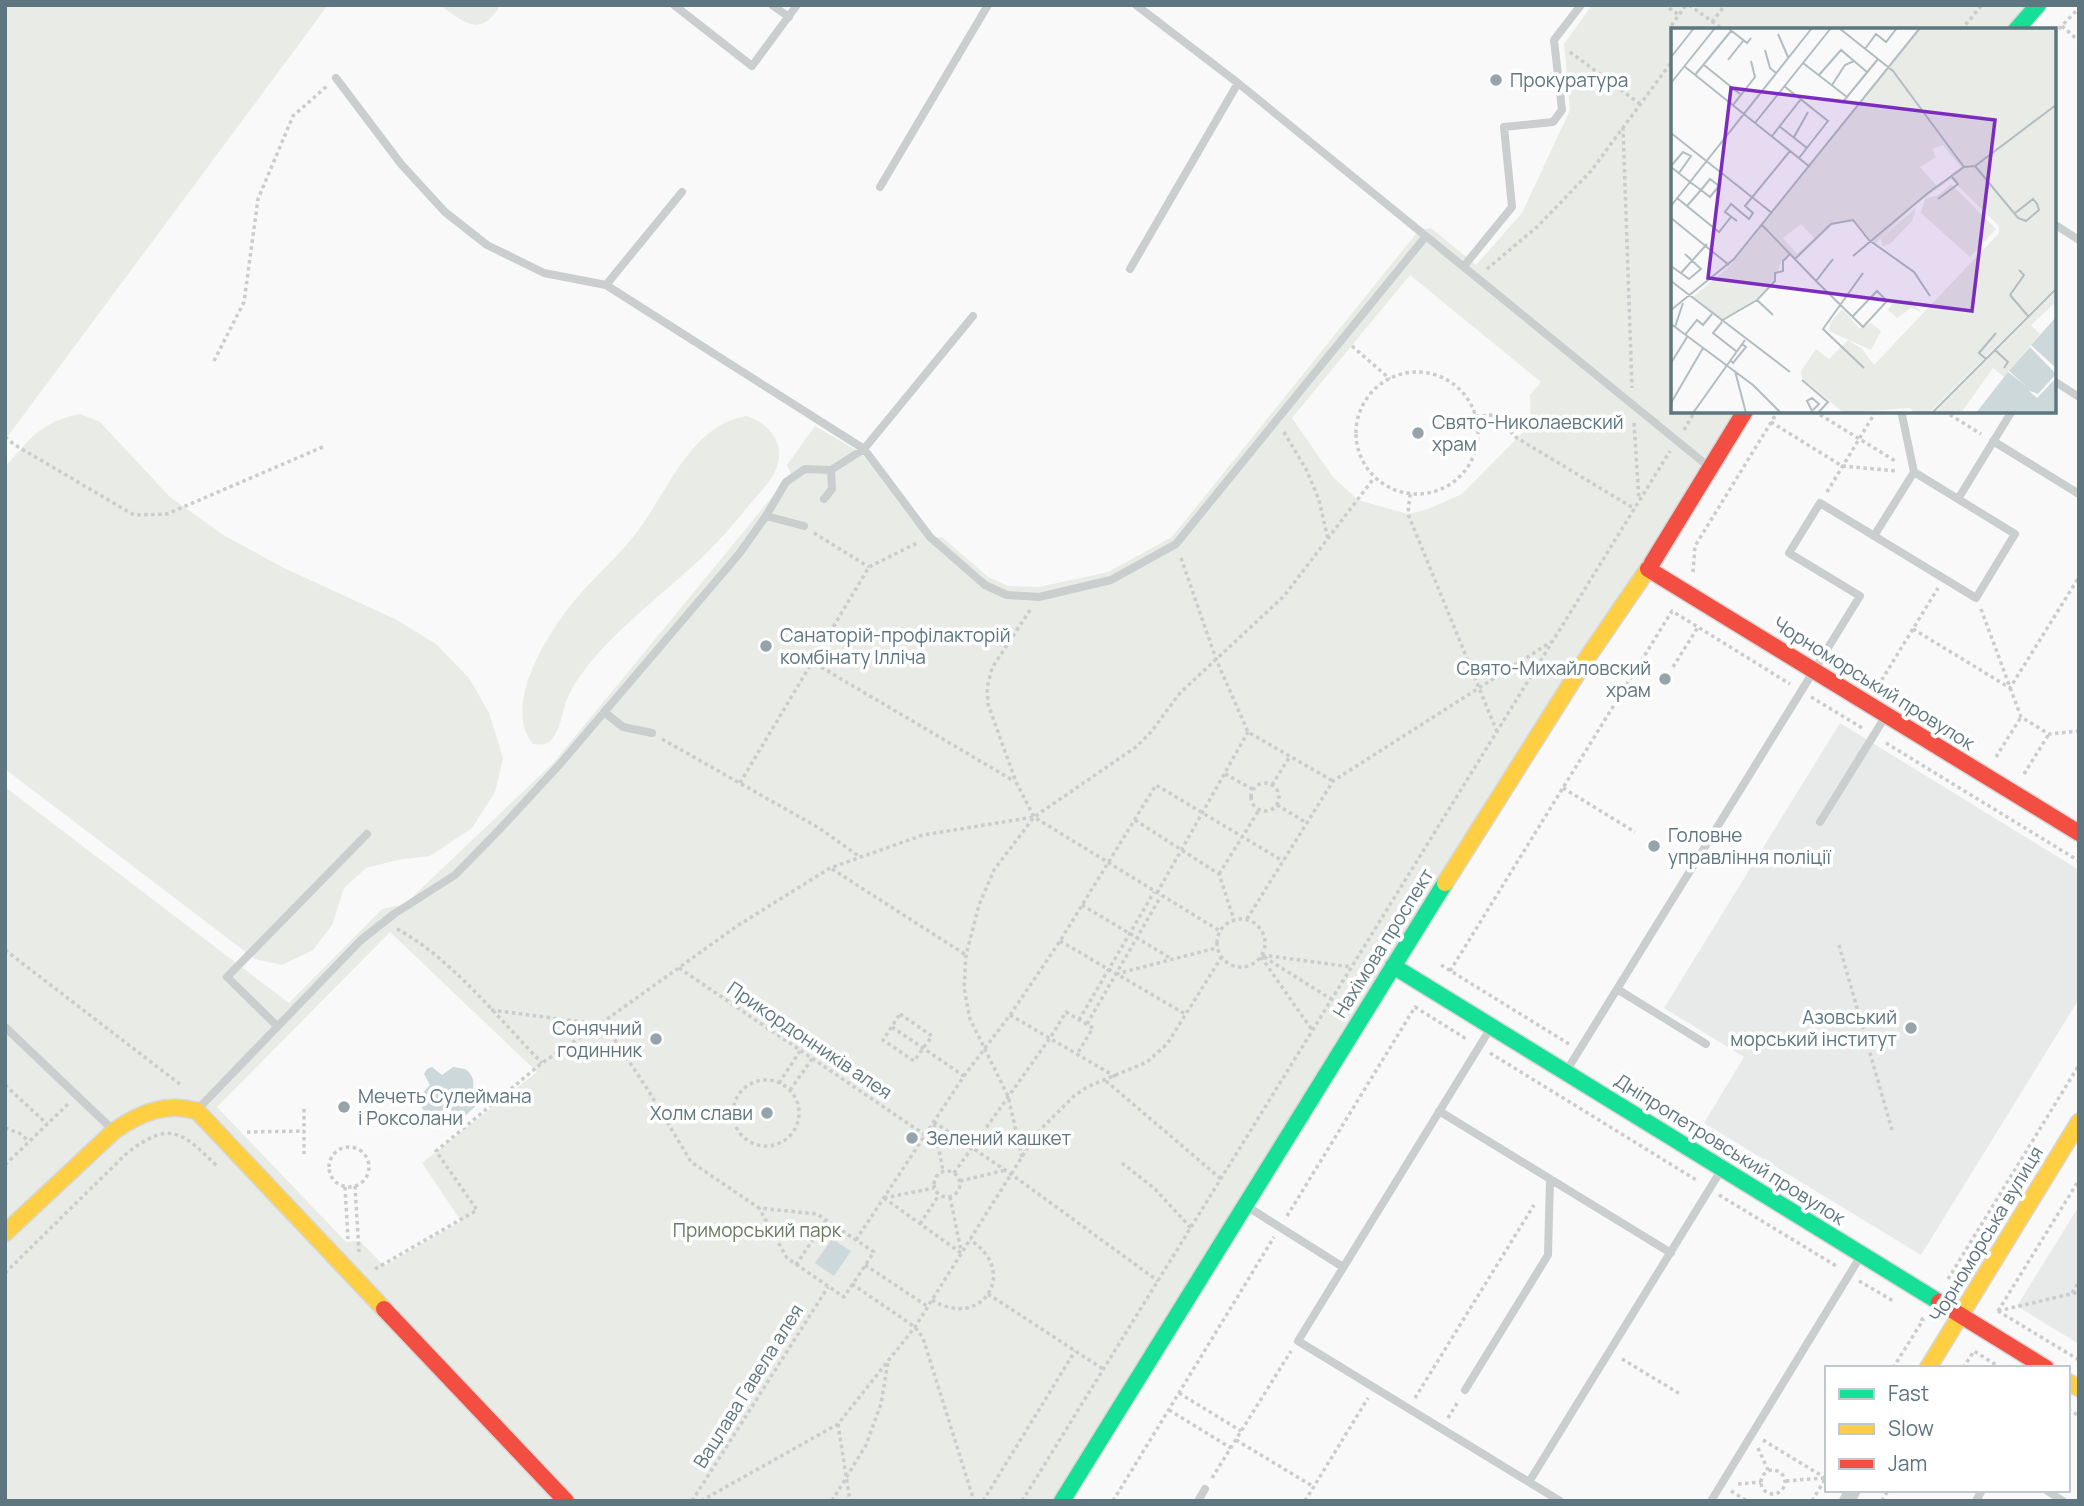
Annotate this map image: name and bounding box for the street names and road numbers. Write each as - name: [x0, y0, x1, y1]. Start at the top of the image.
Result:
- street label: Чорноморський провулок: [1768, 610, 1980, 756]
- street label: Нахімова проспект: [1326, 863, 1440, 1023]
- street label: Прикордонників алея: [723, 975, 897, 1105]
- street label: Дніпропетровський провулок: [1610, 1067, 1851, 1231]
- street label: Чорноморська вулиця: [1923, 1141, 2049, 1327]
- street label: Вацлава Гавела алея: [687, 1299, 809, 1473]

